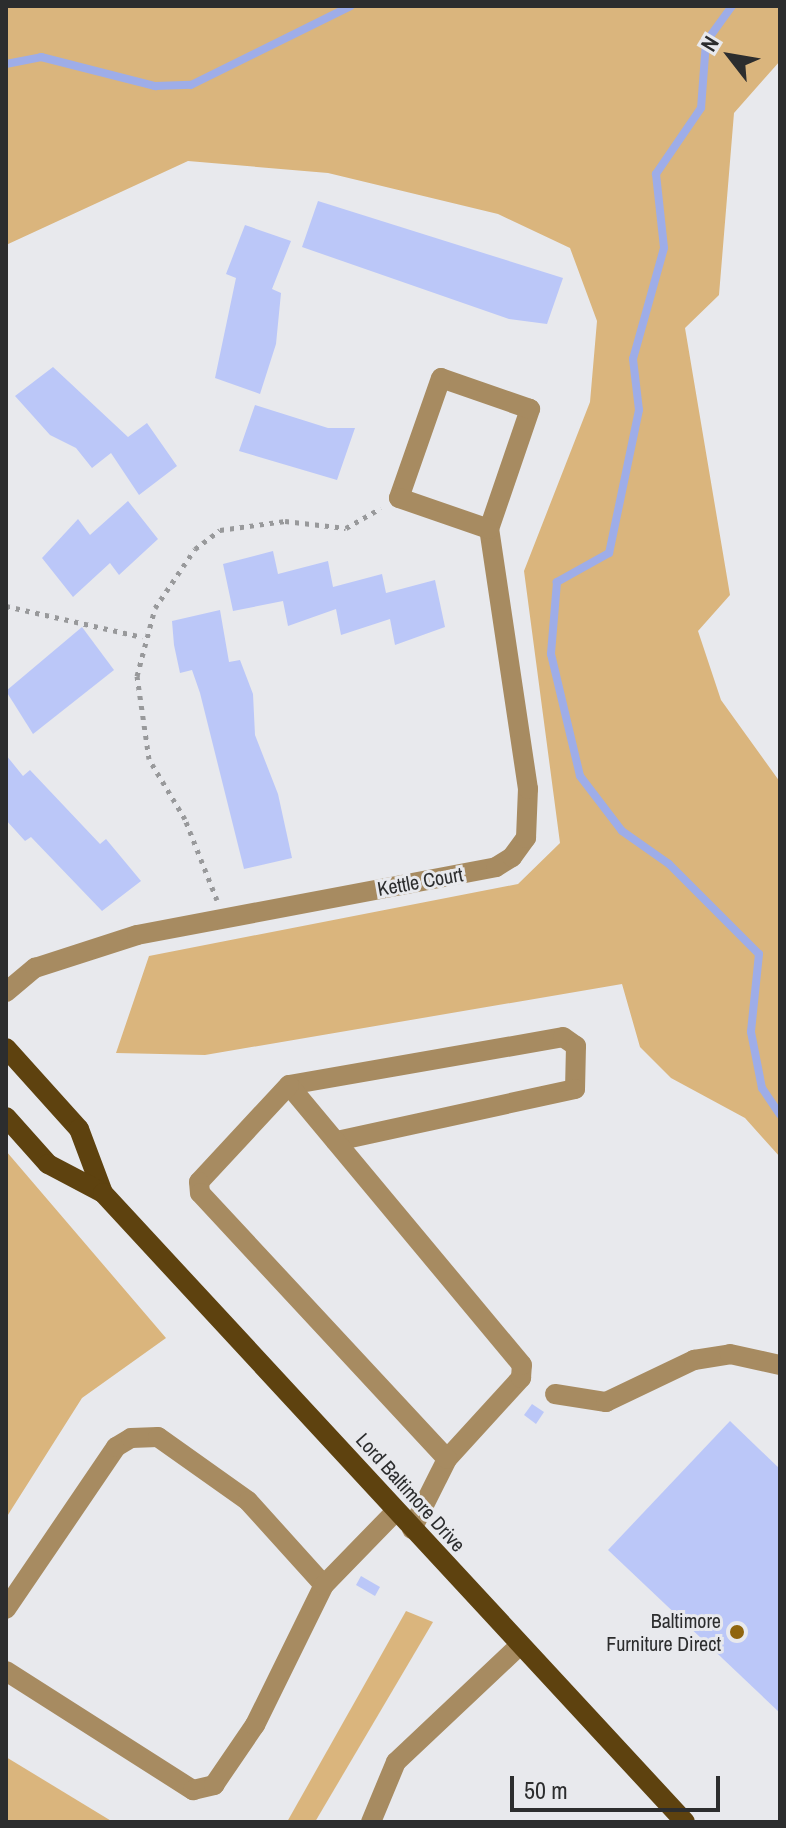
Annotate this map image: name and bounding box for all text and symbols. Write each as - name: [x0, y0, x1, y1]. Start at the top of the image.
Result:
- north arrow: [690, 16, 770, 96]
- text: N: [693, 30, 726, 57]
- street label: Kettle Court: [375, 862, 465, 900]
- street label: Lord Baltimore Drive: [351, 1428, 471, 1556]
- place label: Baltimore Furniture Direct: [606, 1608, 721, 1655]
- marker: Baltimore Furniture Direct: [728, 1623, 746, 1641]
- scale bar: [514, 1760, 724, 1810]
- text: 50 m: [524, 1774, 568, 1806]

